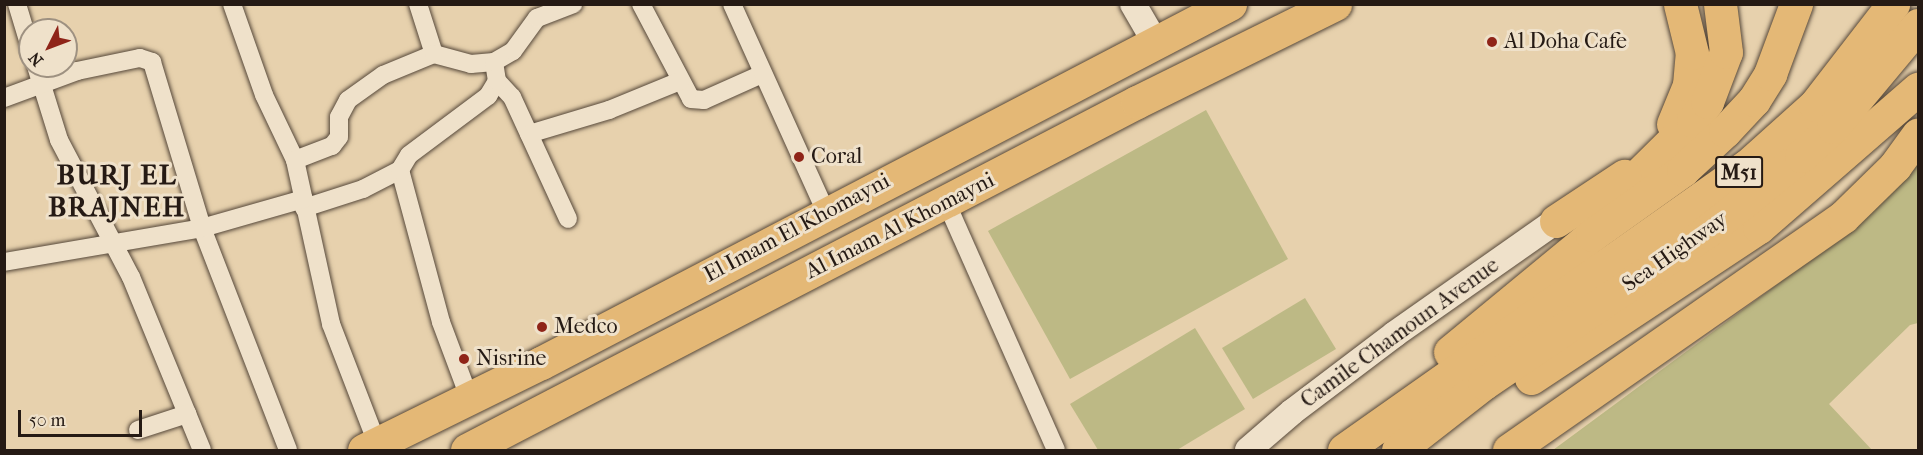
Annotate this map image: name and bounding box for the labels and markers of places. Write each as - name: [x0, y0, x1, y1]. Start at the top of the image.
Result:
- place label: Al Doha Cafe: [1504, 29, 1627, 55]
- marker: Al Doha Cafe: [1485, 35, 1499, 49]
- place label: Coral: [811, 144, 862, 170]
- marker: Coral: [792, 150, 806, 164]
- place label: Medco: [554, 314, 618, 340]
- marker: Medco: [535, 320, 549, 334]
- place label: Nisrine: [476, 346, 546, 372]
- marker: Nisrine: [457, 352, 471, 366]

